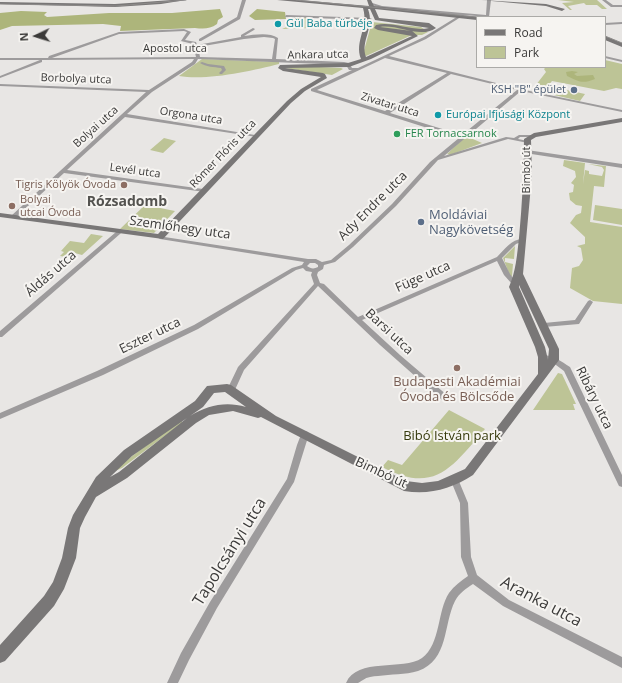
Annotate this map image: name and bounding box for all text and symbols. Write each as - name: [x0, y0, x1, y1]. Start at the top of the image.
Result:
- north arrow: [16, 16, 56, 56]
- legend: [476, 16, 606, 68]
- place label: Gül Baba türbéje: [286, 17, 372, 31]
- marker: Gül Baba türbéje: [273, 19, 283, 29]
- text: Road: [514, 24, 543, 41]
- text: N: [16, 32, 31, 42]
- street label: Apostol utca: [143, 42, 207, 56]
- text: Park: [514, 44, 539, 61]
- street label: Ankara utca: [287, 48, 349, 62]
- street label: Borbolya utca: [40, 71, 112, 87]
- place label: KSH "B" épület: [491, 83, 566, 97]
- marker: KSH "B" épület: [569, 85, 579, 95]
- street label: Zivatar utca: [359, 90, 421, 120]
- street label: Bolyai utca: [71, 103, 121, 151]
- street label: Orgona utca: [159, 105, 223, 127]
- place label: Európai Ifjúsági Központ: [446, 108, 570, 122]
- marker: Európai Ifjúsági Központ: [433, 110, 443, 120]
- street label: Rómer Flóris utca: [187, 117, 259, 191]
- place label: FER Tornacsarnok: [405, 127, 497, 141]
- marker: FER Tornacsarnok: [392, 129, 402, 139]
- street label: Bimbó út: [520, 147, 534, 193]
- street label: Levél utca: [109, 161, 161, 181]
- street label: Ady Endre utca: [335, 168, 411, 244]
- place label: Tigris Kölyök Óvoda: [15, 178, 116, 192]
- marker: Tigris Kölyök Óvoda: [119, 180, 129, 190]
- place label: Bolyai utcai Óvoda: [20, 193, 81, 219]
- district label: Rózsadomb: [87, 194, 167, 210]
- marker: Bolyai utcai Óvoda: [7, 201, 17, 211]
- place label: Moldáviai Nagykövetség: [429, 207, 513, 238]
- street label: Szemlőhegy utca: [128, 213, 232, 243]
- marker: Moldáviai Nagykövetség: [416, 217, 426, 227]
- street label: Áldás utca: [22, 248, 80, 300]
- street label: Füge utca: [393, 258, 453, 296]
- street label: Barsi utca: [362, 306, 416, 358]
- street label: Eszter utca: [117, 314, 183, 358]
- marker: Budapesti Akadémiai Óvoda és Bölcsőde: [452, 363, 462, 373]
- street label: Ribáry utca: [572, 364, 616, 432]
- place label: Budapesti Akadémiai Óvoda és Bölcsőde: [393, 374, 521, 405]
- park label: Bibó István park: [403, 428, 501, 444]
- street label: Bimbó út: [353, 454, 409, 492]
- street label: Tapolcsányi utca: [189, 495, 271, 609]
- street label: Aranka utca: [497, 573, 585, 631]

